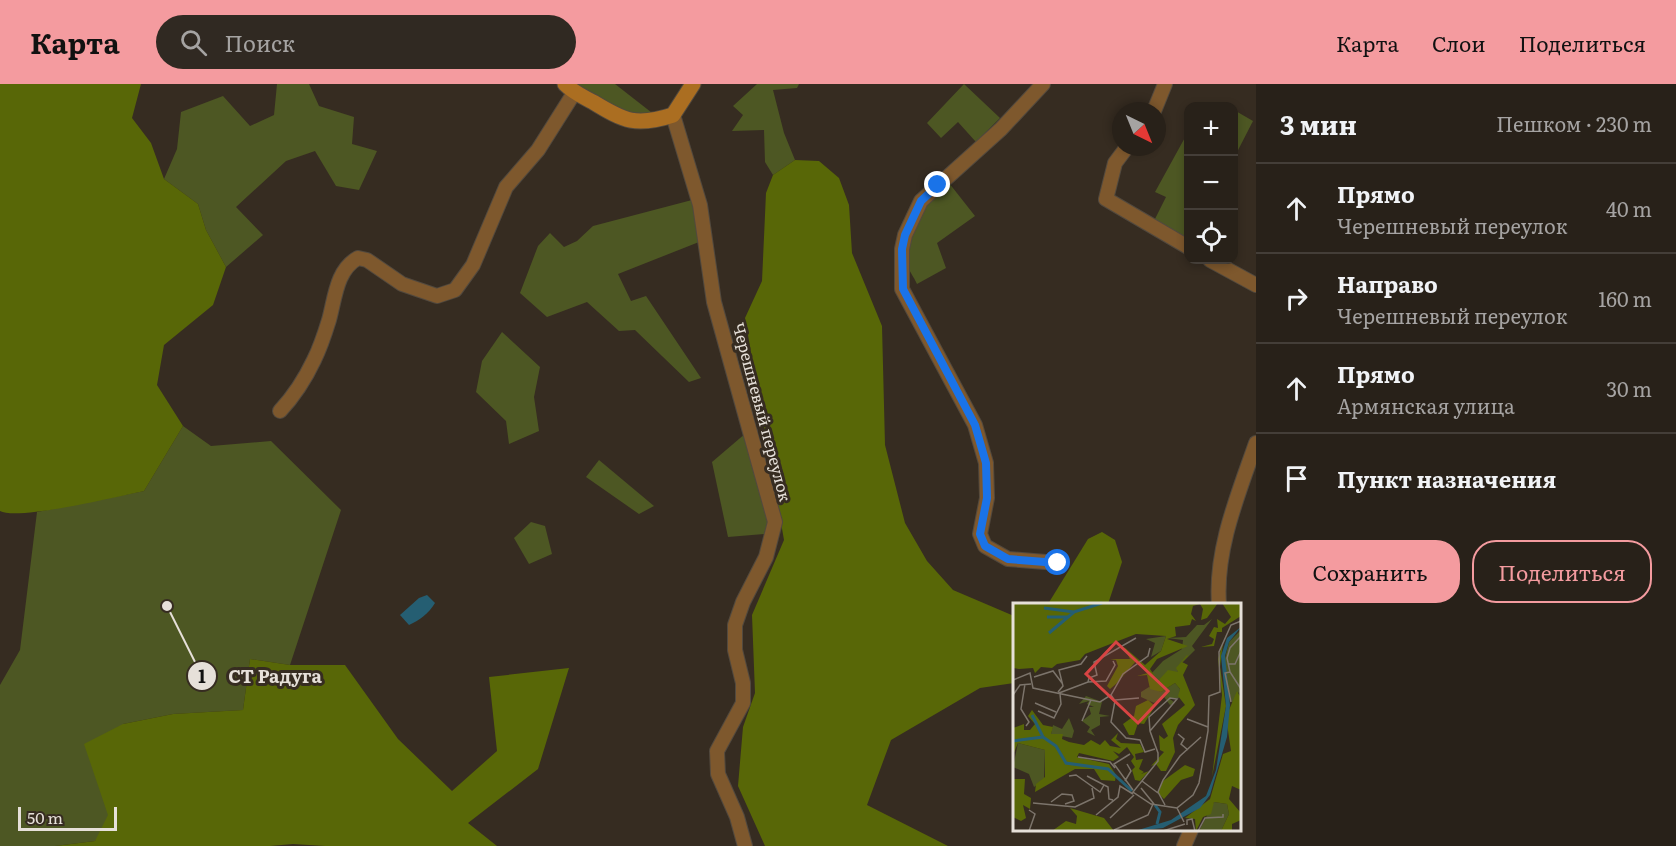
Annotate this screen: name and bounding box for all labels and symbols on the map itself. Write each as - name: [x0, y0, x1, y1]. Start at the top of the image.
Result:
- north arrow: [1112, 102, 1166, 156]
- route end: [924, 171, 950, 197]
- street label: Черешневый переулок: [728, 320, 799, 504]
- route start: [1044, 549, 1070, 575]
- inset map: [1013, 603, 1241, 831]
- callout: СТ Радуга: [187, 658, 334, 694]
- text: 1: [198, 662, 206, 689]
- text: СТ Радуга: [228, 662, 322, 689]
- scale bar: [18, 804, 117, 832]

